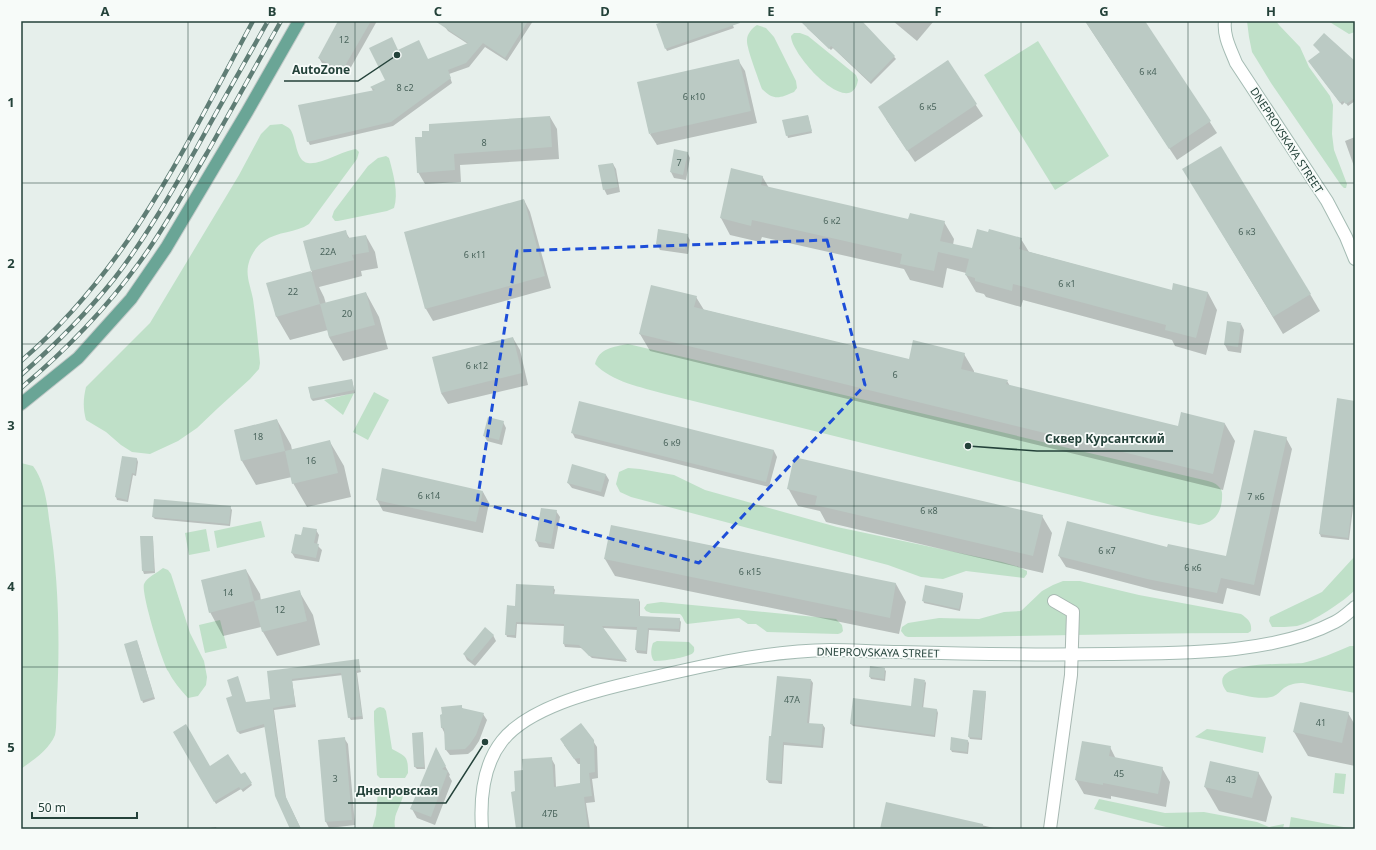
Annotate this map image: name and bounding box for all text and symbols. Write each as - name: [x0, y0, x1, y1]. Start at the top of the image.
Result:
- text: A: [101, 2, 110, 20]
- text: B: [268, 2, 276, 20]
- text: C: [434, 2, 442, 20]
- text: D: [600, 2, 610, 20]
- text: E: [767, 2, 775, 20]
- text: F: [934, 2, 942, 20]
- text: G: [1099, 2, 1109, 20]
- text: H: [1266, 2, 1276, 20]
- house number: 12: [339, 33, 349, 46]
- callout: AutoZone: [284, 57, 358, 81]
- text: AutoZone: [292, 61, 350, 78]
- house number: 6 к4: [1139, 65, 1157, 78]
- house number: 8 с2: [396, 81, 414, 94]
- street label: DNEPROVSKAYA STREET: [1247, 84, 1327, 196]
- house number: 6 к10: [683, 90, 705, 103]
- text: 1: [7, 93, 15, 111]
- house number: 6 к5: [919, 100, 937, 113]
- house number: 8: [481, 136, 487, 149]
- house number: 7: [676, 156, 682, 169]
- house number: 6 к2: [823, 214, 841, 227]
- house number: 6 к3: [1238, 225, 1256, 238]
- house number: 22А: [320, 245, 336, 258]
- house number: 6 к11: [464, 248, 486, 261]
- text: 2: [7, 254, 15, 272]
- house number: 6 к1: [1058, 277, 1076, 290]
- house number: 22: [288, 285, 298, 298]
- house number: 20: [342, 307, 352, 320]
- house number: 6 к12: [466, 359, 488, 372]
- house number: 6: [892, 368, 898, 381]
- text: 3: [7, 416, 15, 434]
- callout: Сквер Курсантский: [1037, 427, 1173, 451]
- house number: 18: [253, 430, 263, 443]
- text: Сквер Курсантский: [1045, 430, 1165, 447]
- house number: 6 к9: [663, 436, 681, 449]
- house number: 16: [306, 454, 316, 467]
- house number: 6 к14: [418, 489, 440, 502]
- house number: 7 к6: [1247, 490, 1265, 503]
- house number: 6 к8: [920, 504, 938, 517]
- house number: 6 к7: [1098, 544, 1116, 557]
- house number: 6 к6: [1184, 561, 1202, 574]
- house number: 6 к15: [739, 565, 761, 578]
- text: 4: [7, 577, 15, 595]
- house number: 14: [223, 586, 233, 599]
- house number: 12: [275, 603, 285, 616]
- street label: DNEPROVSKAYA STREET: [816, 643, 940, 661]
- house number: 47А: [784, 693, 800, 706]
- house number: 41: [1316, 716, 1326, 729]
- text: 5: [7, 738, 15, 756]
- house number: 45: [1114, 767, 1124, 780]
- house number: 3: [332, 772, 338, 785]
- house number: 43: [1226, 773, 1236, 786]
- callout: Днепровская: [348, 779, 446, 803]
- text: Днепровская: [356, 782, 438, 799]
- scale bar: [32, 794, 137, 820]
- text: 50 m: [38, 799, 66, 816]
- house number: 47Б: [542, 807, 558, 820]

